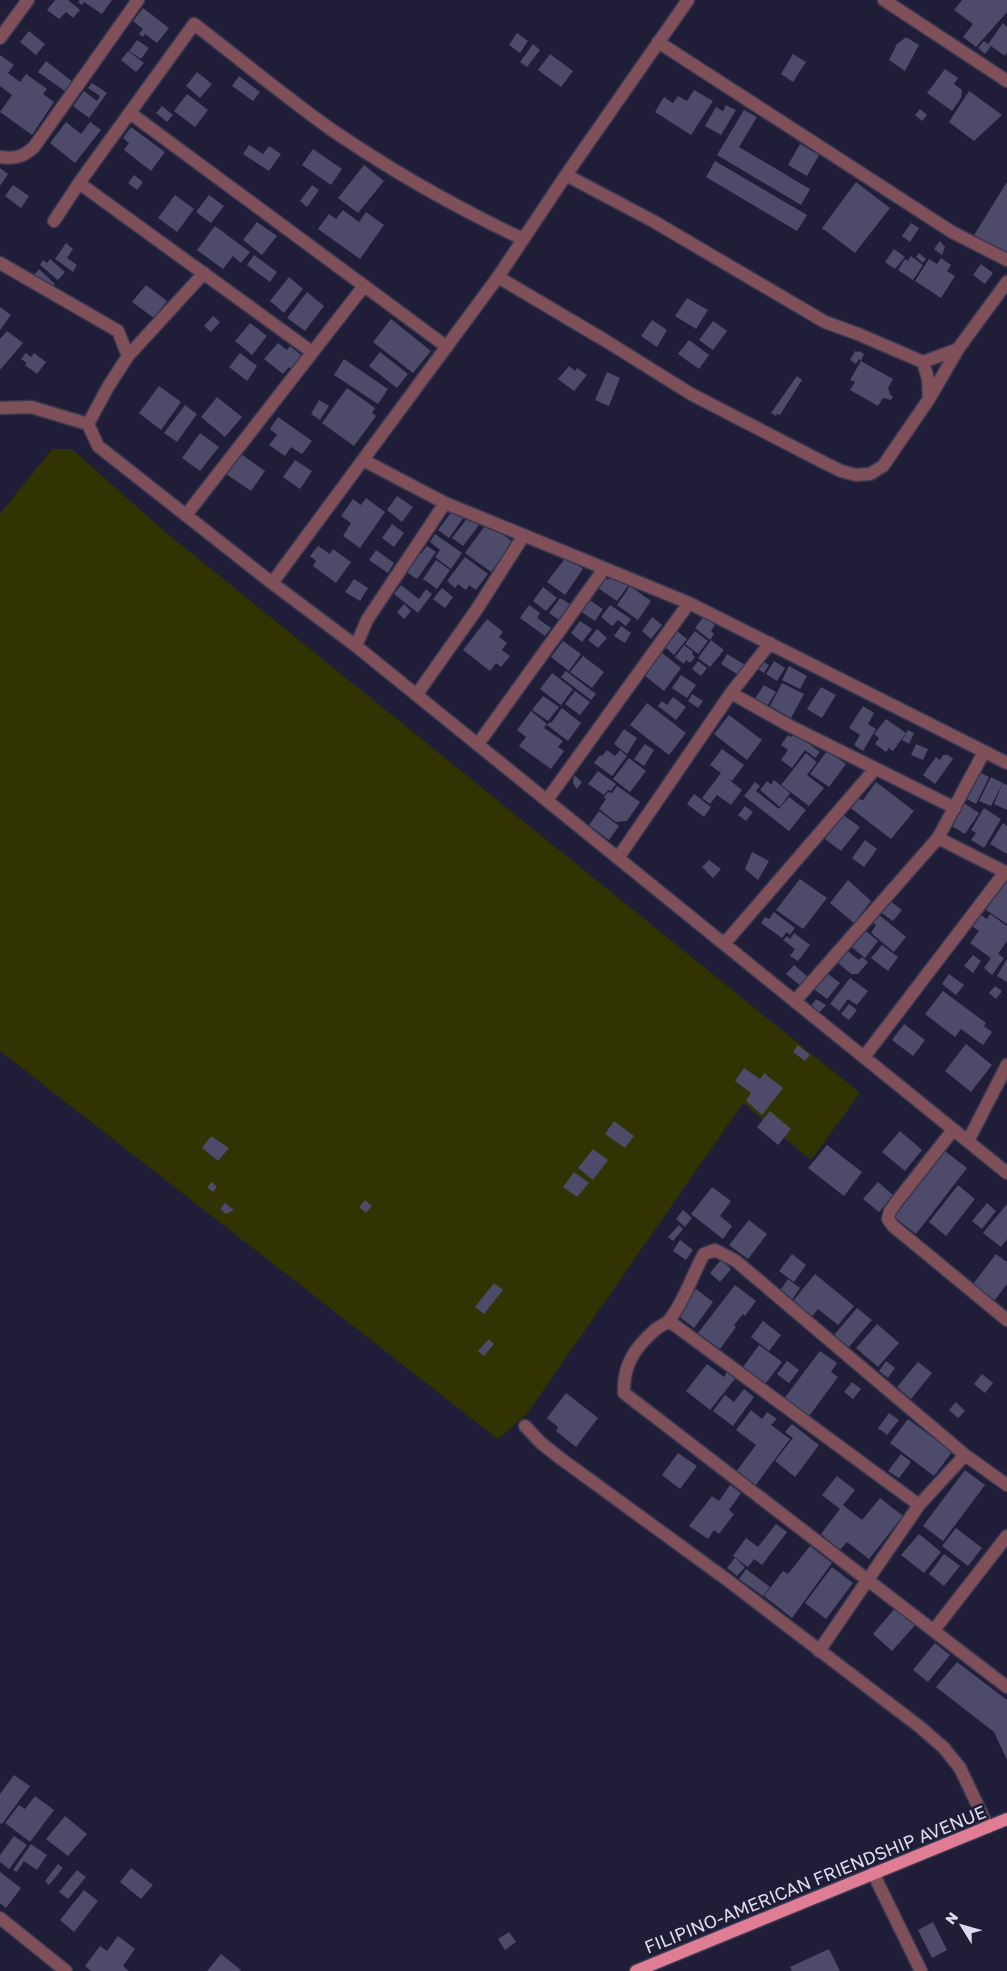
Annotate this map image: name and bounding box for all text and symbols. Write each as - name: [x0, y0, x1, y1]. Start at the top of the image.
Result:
- street label: FILIPINO-AMERICAN FRIENDSHIP AVENUE: [641, 1800, 989, 1958]
- north arrow: [937, 1901, 987, 1951]

